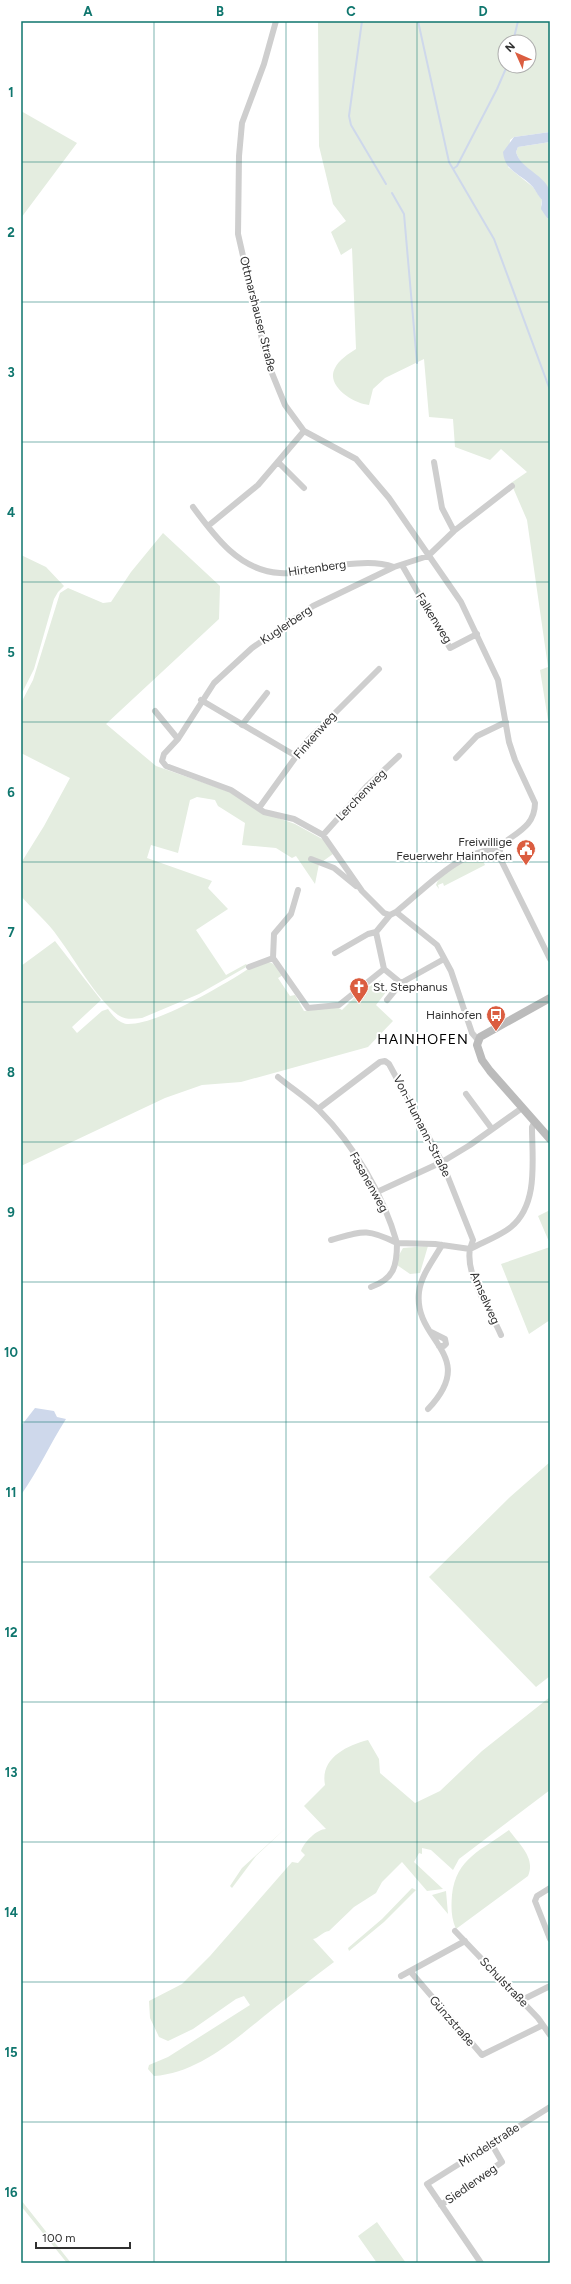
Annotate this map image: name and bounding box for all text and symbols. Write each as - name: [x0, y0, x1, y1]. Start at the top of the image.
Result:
- text: A: [83, 4, 93, 19]
- text: B: [216, 4, 224, 19]
- text: C: [346, 4, 356, 19]
- text: D: [478, 4, 488, 19]
- north arrow: [497, 34, 537, 74]
- text: N: [503, 40, 518, 55]
- text: 1: [8, 85, 14, 100]
- text: 2: [7, 225, 15, 240]
- street label: Ottmarshauser Straße: [237, 255, 279, 374]
- text: 3: [7, 365, 15, 380]
- text: 4: [7, 505, 15, 520]
- street label: Hirtenberg: [287, 557, 347, 579]
- street label: Falkenweg: [413, 590, 455, 646]
- street label: Kuglerberg: [258, 603, 314, 647]
- text: 5: [7, 645, 15, 660]
- street label: Finkenweg: [291, 709, 339, 761]
- street label: Lerchenweg: [333, 766, 389, 824]
- text: 6: [7, 785, 15, 800]
- place label: Freiwillige Feuerwehr Hainhofen: [396, 835, 512, 863]
- public building icon: Freiwillige Feuerwehr Hainhofen: [515, 838, 537, 866]
- text: 7: [7, 925, 15, 940]
- church icon: St. Stephanus: [348, 976, 370, 1004]
- place label: St. Stephanus: [373, 980, 448, 994]
- bus stop icon: Hainhofen: [485, 1004, 507, 1032]
- place label: Hainhofen: [426, 1008, 482, 1022]
- district label: HAINHOFEN: [377, 1031, 469, 1048]
- text: 8: [7, 1065, 15, 1080]
- street label: Von-Humann-Straße: [390, 1073, 454, 1180]
- street label: Fasanenweg: [347, 1149, 391, 1215]
- text: 9: [7, 1205, 15, 1220]
- street label: Amselweg: [467, 1270, 503, 1326]
- text: 10: [4, 1345, 18, 1360]
- text: 11: [6, 1485, 16, 1500]
- text: 12: [4, 1625, 18, 1640]
- text: 13: [5, 1765, 17, 1780]
- text: 14: [4, 1905, 18, 1920]
- street label: Schulstraße: [477, 1954, 531, 2010]
- street label: Günzstraße: [426, 1993, 478, 2049]
- text: 15: [4, 2045, 18, 2060]
- street label: Mindelstraße: [456, 2120, 522, 2170]
- street label: Siedlerweg: [442, 2161, 500, 2207]
- text: 16: [4, 2185, 18, 2200]
- scale bar: [36, 2224, 130, 2250]
- text: 100 m: [42, 2231, 76, 2245]

